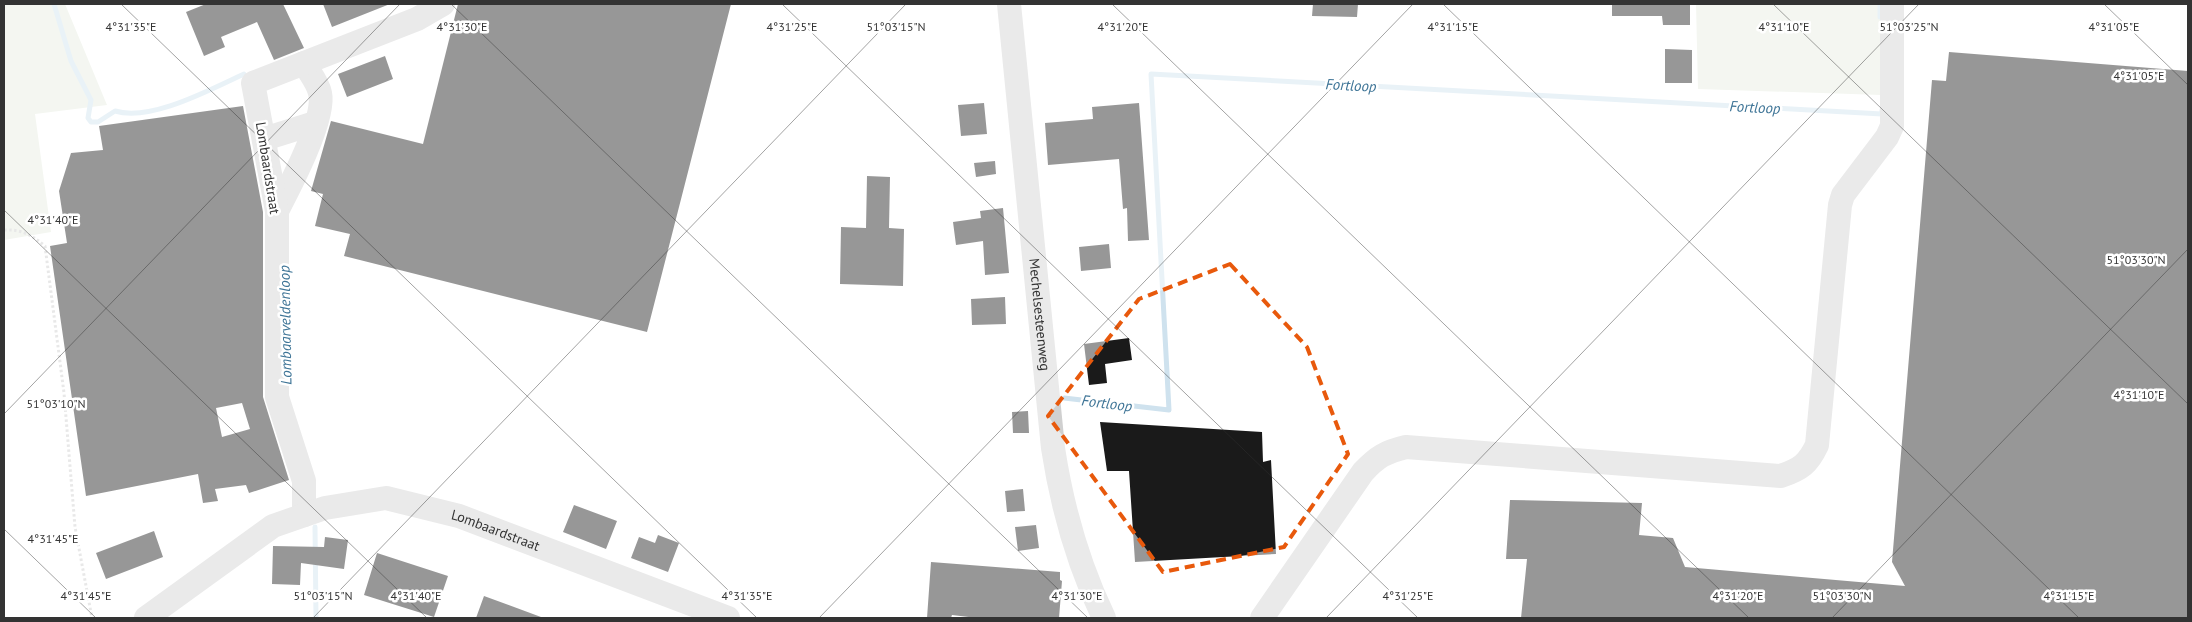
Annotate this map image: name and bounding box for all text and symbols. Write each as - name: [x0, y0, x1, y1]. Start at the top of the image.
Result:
- text: 4°31'35"E: [106, 19, 156, 34]
- text: 4°31'30"E: [437, 19, 487, 34]
- text: 4°31'25"E: [767, 19, 817, 34]
- text: 51°03'15"N: [866, 19, 926, 34]
- text: 4°31'20"E: [1098, 19, 1148, 34]
- text: 4°31'15"E: [1428, 19, 1478, 34]
- text: 4°31'10"E: [1759, 19, 1809, 34]
- text: 51°03'25"N: [1879, 19, 1939, 34]
- text: 4°31'05"E: [2089, 19, 2139, 34]
- text: 4°31'05"E: [2114, 68, 2164, 83]
- water label: Fortloop: [1325, 74, 1377, 96]
- water label: Fortloop: [1729, 96, 1781, 118]
- street label: Lombaardstraat: [252, 121, 284, 216]
- text: 4°31'40"E: [28, 212, 78, 227]
- text: 51°03'30"N: [2106, 252, 2166, 267]
- street label: Mechelsesteenweg: [1025, 257, 1054, 372]
- water label: Lombaarveldenloop: [274, 265, 296, 385]
- text: 4°31'10"E: [2114, 387, 2164, 402]
- water label: Fortloop: [1081, 390, 1134, 416]
- text: 51°03'10"N: [26, 396, 86, 411]
- street label: Lombaardstraat: [450, 505, 543, 555]
- text: 4°31'45"E: [28, 531, 78, 546]
- text: 4°31'45"E: [61, 588, 111, 603]
- text: 51°03'15"N: [293, 588, 353, 603]
- text: 4°31'40"E: [391, 588, 441, 603]
- text: 4°31'35"E: [722, 588, 772, 603]
- text: 4°31'30"E: [1052, 588, 1102, 603]
- text: 4°31'25"E: [1383, 588, 1433, 603]
- text: 4°31'20"E: [1713, 588, 1763, 603]
- text: 51°03'30"N: [1812, 588, 1872, 603]
- text: 4°31'15"E: [2044, 588, 2094, 603]

